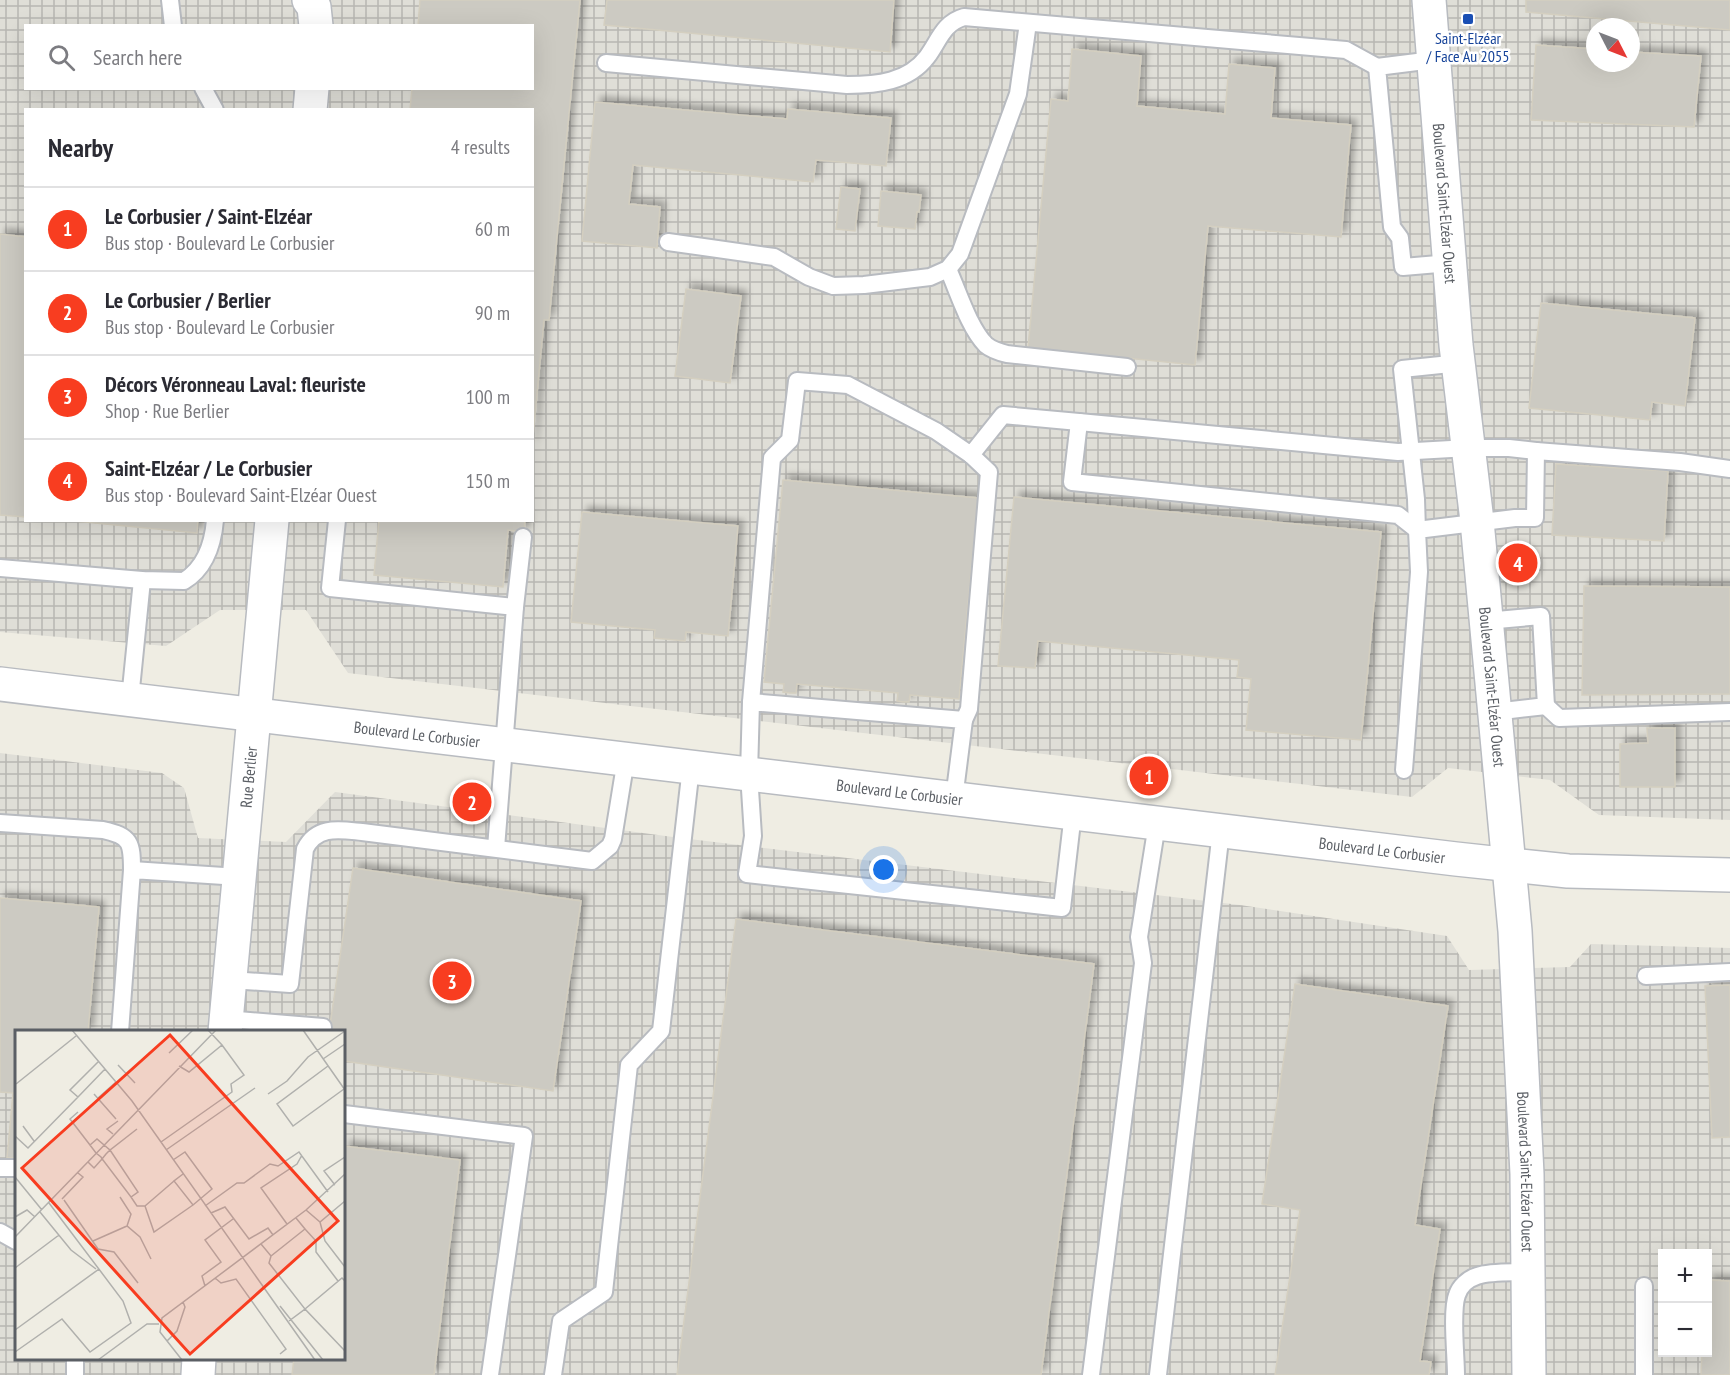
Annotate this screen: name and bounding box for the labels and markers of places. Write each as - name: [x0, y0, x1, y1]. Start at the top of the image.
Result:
- marker: Saint-Elzéar / Face Au 2055: [1461, 12, 1475, 26]
- place label: Saint-Elzéar / Face Au 2055: [1426, 28, 1509, 66]
- pin: 4: [1498, 540, 1538, 586]
- pin: 1: [1130, 754, 1168, 798]
- pin: 2: [452, 780, 492, 824]
- pin: 3: [432, 958, 472, 1004]

